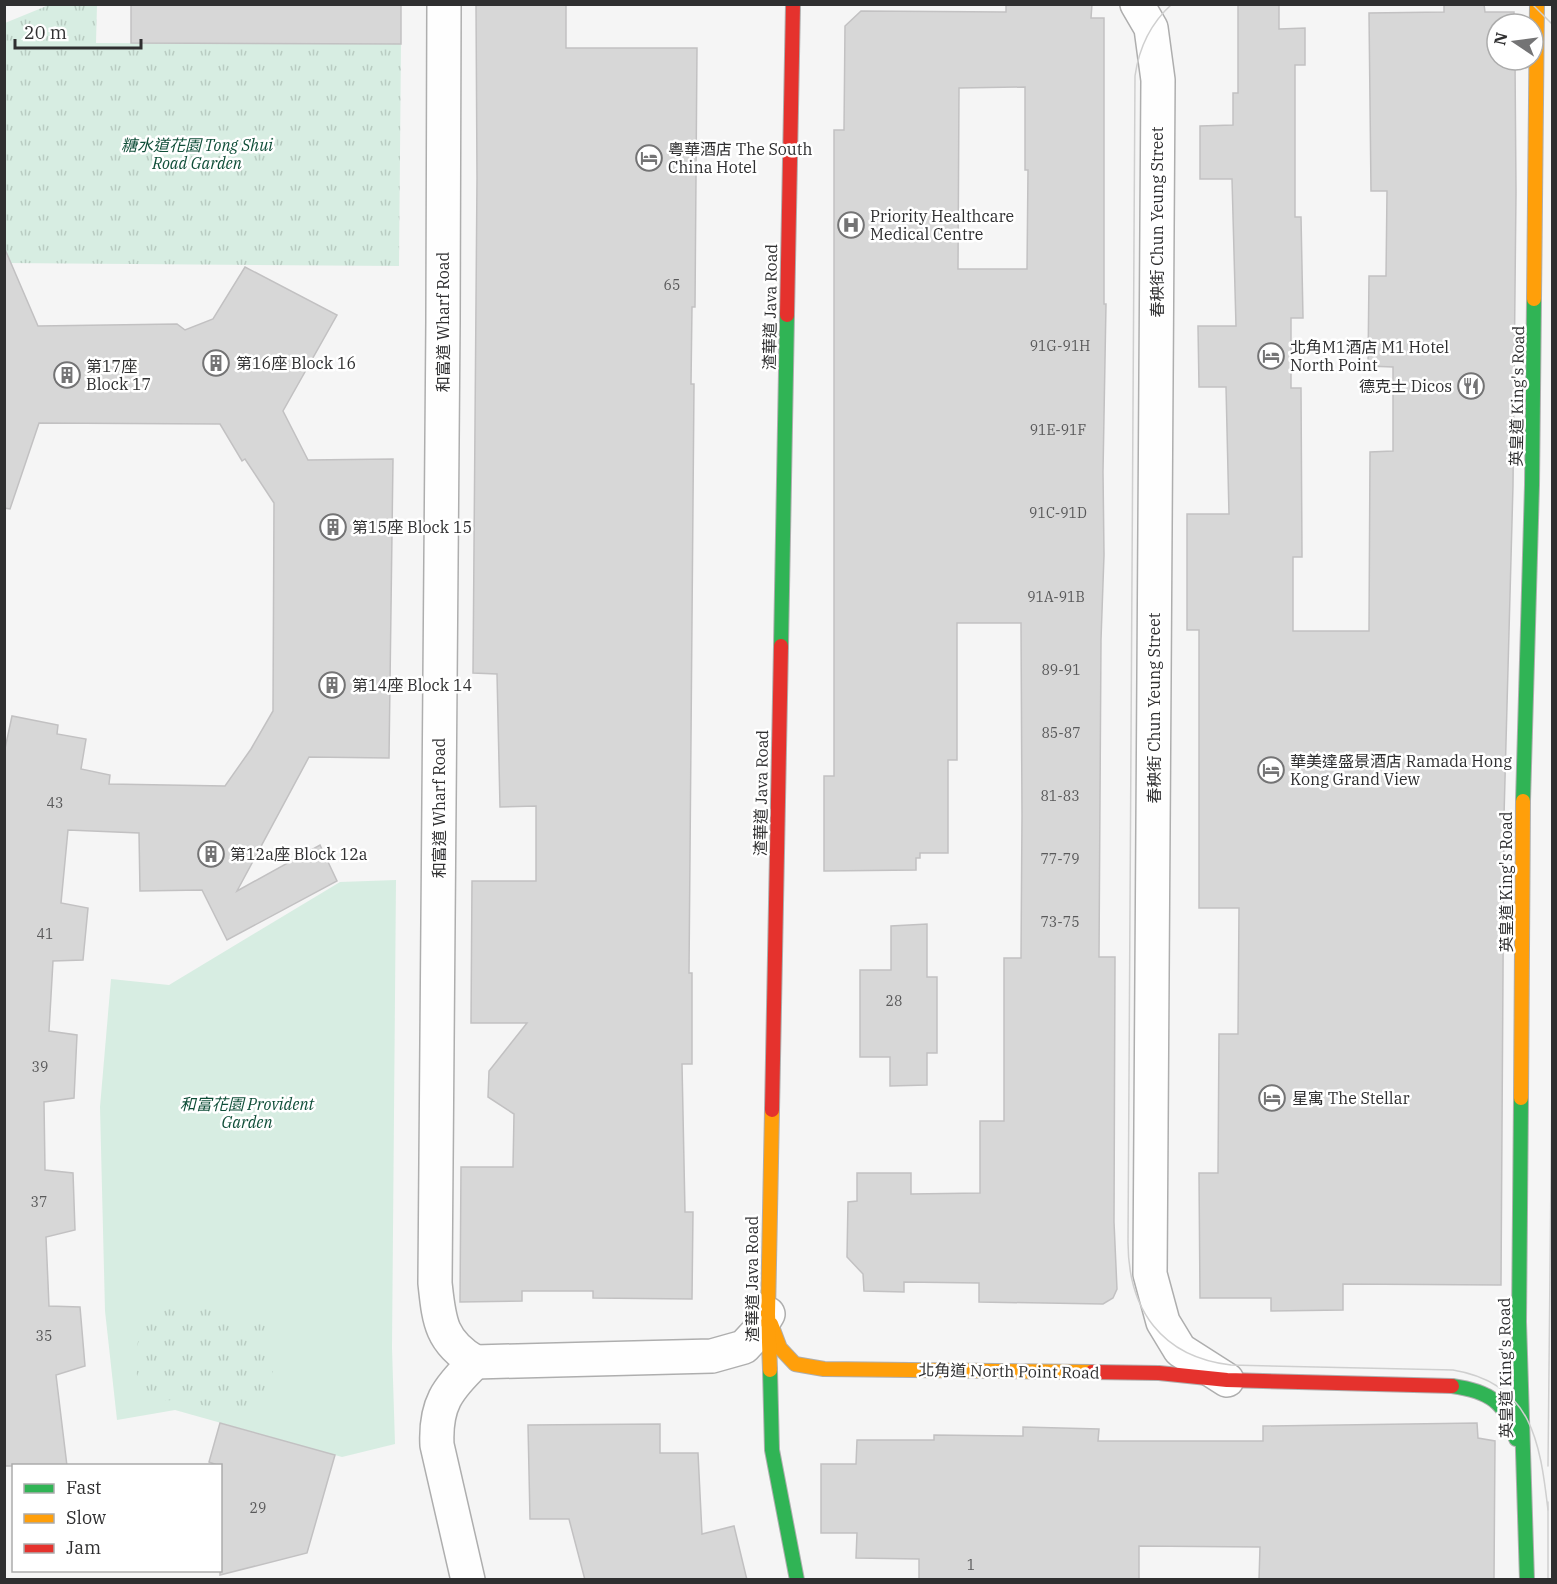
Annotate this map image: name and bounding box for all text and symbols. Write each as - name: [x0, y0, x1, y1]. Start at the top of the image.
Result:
- scale bar: [15, 12, 141, 50]
- north arrow: [1485, 12, 1545, 72]
- text: 20 m: [24, 21, 67, 44]
- text: N: [1489, 30, 1512, 47]
- street label: 春秧街 Chun Yeung Street: [1147, 126, 1167, 318]
- park label: 糖水道花園 Tong Shui Road Garden: [121, 135, 273, 173]
- place label: 粵華酒店 The South China Hotel: [668, 139, 812, 177]
- hotel icon: 粵華酒店 The South China Hotel: [634, 143, 664, 173]
- place label: Priority Healthcare Medical Centre: [870, 206, 1014, 244]
- hospital icon: Priority Healthcare Medical Centre: [836, 210, 866, 240]
- street label: 渣華道 Java Road: [759, 243, 781, 370]
- street label: 和富道 Wharf Road: [433, 251, 453, 392]
- house number: 65: [664, 276, 680, 294]
- street label: 英皇道 King's Road: [1506, 325, 1528, 467]
- house number: 91G-91H: [1030, 337, 1090, 355]
- place label: 北角M1酒店 M1 Hotel North Point: [1290, 337, 1449, 375]
- hotel icon: 北角M1酒店 M1 Hotel North Point: [1256, 341, 1286, 371]
- building icon: 第16座 Block 16: [201, 348, 231, 378]
- place label: 第16座 Block 16: [236, 353, 356, 373]
- place label: 第17座 Block 17: [86, 356, 151, 394]
- building icon: 第17座 Block 17: [52, 360, 82, 390]
- restaurant icon: 德克士 Dicos: [1456, 371, 1486, 401]
- place label: 德克士 Dicos: [1359, 376, 1452, 396]
- house number: 91E-91F: [1030, 421, 1086, 439]
- house number: 91C-91D: [1029, 504, 1087, 522]
- building icon: 第15座 Block 15: [318, 512, 348, 542]
- place label: 第15座 Block 15: [352, 517, 472, 537]
- house number: 91A-91B: [1027, 588, 1085, 606]
- street label: 春秧街 Chun Yeung Street: [1144, 612, 1164, 804]
- house number: 89-91: [1041, 661, 1081, 679]
- building icon: 第14座 Block 14: [317, 670, 347, 700]
- place label: 第14座 Block 14: [352, 675, 472, 695]
- house number: 85-87: [1041, 724, 1081, 742]
- street label: 渣華道 Java Road: [750, 729, 772, 856]
- street label: 和富道 Wharf Road: [429, 737, 449, 878]
- place label: 華美達盛景酒店 Ramada Hong Kong Grand View: [1290, 751, 1512, 789]
- hotel icon: 華美達盛景酒店 Ramada Hong Kong Grand View: [1256, 755, 1286, 785]
- house number: 81-83: [1040, 787, 1080, 805]
- house number: 43: [47, 794, 63, 812]
- street label: 英皇道 King's Road: [1496, 811, 1516, 952]
- building icon: 第12a座 Block 12a: [196, 839, 226, 869]
- place label: 第12a座 Block 12a: [230, 844, 368, 864]
- house number: 77-79: [1040, 850, 1080, 868]
- house number: 73-75: [1040, 913, 1080, 931]
- house number: 41: [37, 925, 53, 943]
- house number: 28: [886, 992, 902, 1010]
- house number: 39: [32, 1058, 48, 1076]
- hotel icon: 星寓 The Stellar: [1257, 1083, 1287, 1113]
- place label: 星寓 The Stellar: [1292, 1088, 1409, 1108]
- park label: 和富花園 Provident Garden: [180, 1094, 315, 1132]
- house number: 37: [31, 1193, 47, 1211]
- street label: 渣華道 Java Road: [742, 1216, 762, 1342]
- street label: 英皇道 King's Road: [1494, 1297, 1516, 1439]
- house number: 35: [36, 1327, 52, 1345]
- street label: 北角道 North Point Road: [918, 1359, 1100, 1383]
- legend: [12, 1464, 222, 1572]
- text: Fast: [66, 1476, 101, 1499]
- house number: 29: [250, 1499, 266, 1517]
- text: Slow: [66, 1506, 106, 1529]
- text: Jam: [66, 1536, 101, 1559]
- house number: 1: [967, 1556, 975, 1574]

